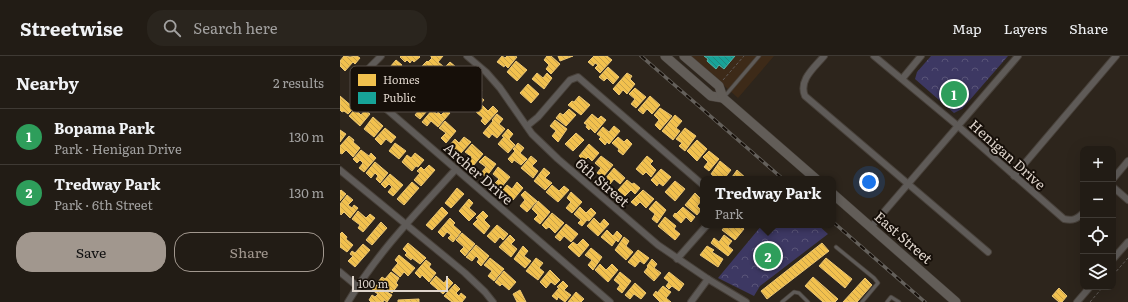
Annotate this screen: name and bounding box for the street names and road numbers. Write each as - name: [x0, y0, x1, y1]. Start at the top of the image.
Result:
- street label: Henigan Drive: [965, 114, 1051, 194]
- street label: Archer Drive: [440, 137, 518, 209]
- street label: 6th Street: [572, 153, 634, 211]
- street label: East Street: [871, 206, 938, 268]

